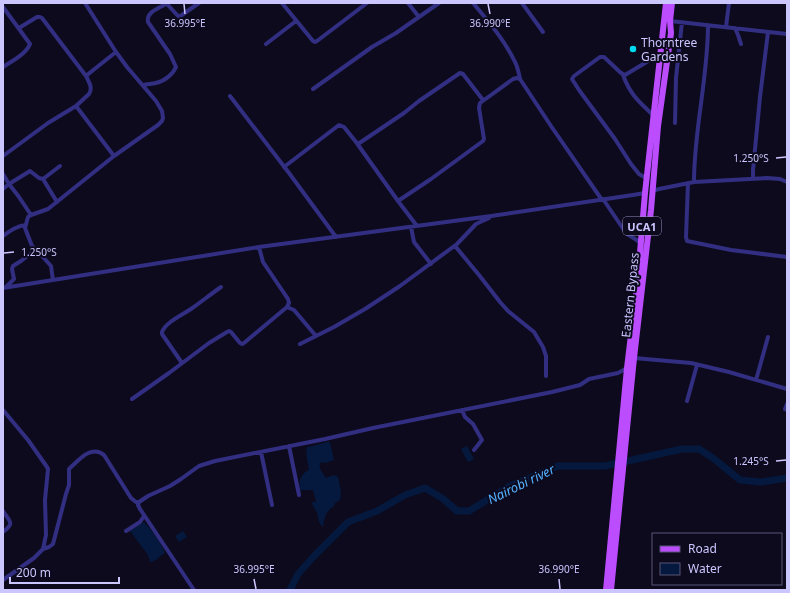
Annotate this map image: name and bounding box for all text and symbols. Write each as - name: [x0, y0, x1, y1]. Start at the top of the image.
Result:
- text: 36.995°E: [164, 16, 206, 30]
- text: 36.990°E: [469, 16, 511, 30]
- place label: Thorntree Gardens: [641, 34, 698, 65]
- marker: Thorntree Gardens: [628, 44, 638, 54]
- text: 1.250°S: [733, 151, 769, 165]
- road number: UCA1: [623, 217, 661, 235]
- text: 1.250°S: [21, 245, 57, 259]
- street label: Eastern Bypass: [617, 251, 643, 338]
- text: 1.245°S: [733, 454, 769, 468]
- water label: Nairobi river: [484, 460, 558, 508]
- legend: [652, 533, 782, 585]
- text: Road: [688, 540, 717, 557]
- scale bar: [10, 559, 119, 585]
- text: Water: [688, 560, 722, 577]
- text: 36.995°E: [233, 562, 275, 576]
- text: 36.990°E: [538, 562, 580, 576]
- text: 200 m: [16, 564, 51, 581]

